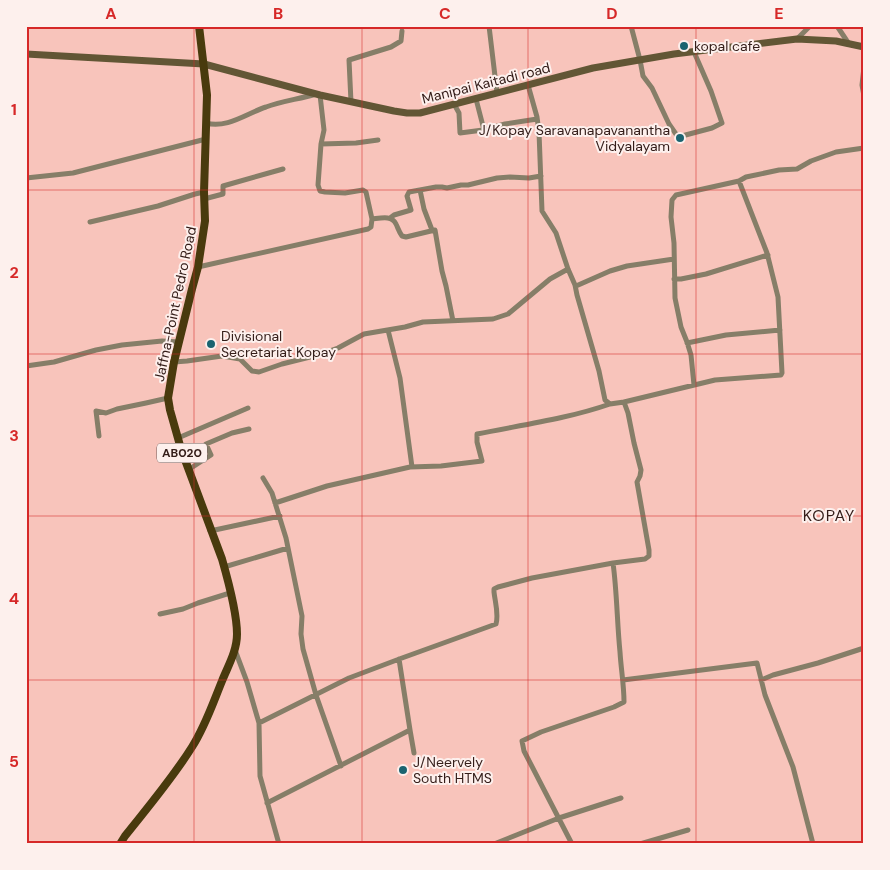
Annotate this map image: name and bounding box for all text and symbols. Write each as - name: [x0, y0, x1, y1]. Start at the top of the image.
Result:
- text: A: [105, 3, 117, 24]
- text: B: [273, 3, 283, 24]
- text: C: [439, 3, 451, 24]
- text: D: [606, 3, 618, 24]
- text: E: [774, 3, 784, 24]
- place label: kopal cafe: [694, 37, 760, 55]
- marker: kopal cafe: [678, 40, 690, 52]
- street label: Manipai Kaitadi road: [420, 58, 552, 108]
- text: 1: [11, 99, 17, 120]
- place label: J/Kopay Saravanapavanantha Vidyalayam: [479, 121, 670, 155]
- marker: J/Kopay Saravanapavanantha Vidyalayam: [674, 132, 686, 144]
- street label: Jaffna-Point Pedro Road: [150, 225, 200, 383]
- text: 2: [9, 262, 19, 283]
- place label: Divisional Secretariat Kopay: [221, 327, 336, 361]
- marker: Divisional Secretariat Kopay: [205, 338, 217, 350]
- text: 3: [9, 425, 19, 446]
- road number: AB020: [157, 443, 207, 462]
- district label: KOPAY: [803, 505, 855, 526]
- text: 4: [9, 588, 19, 609]
- text: 5: [9, 751, 19, 772]
- place label: J/Neervely South HTMS: [413, 753, 492, 787]
- marker: J/Neervely South HTMS: [397, 764, 409, 776]

